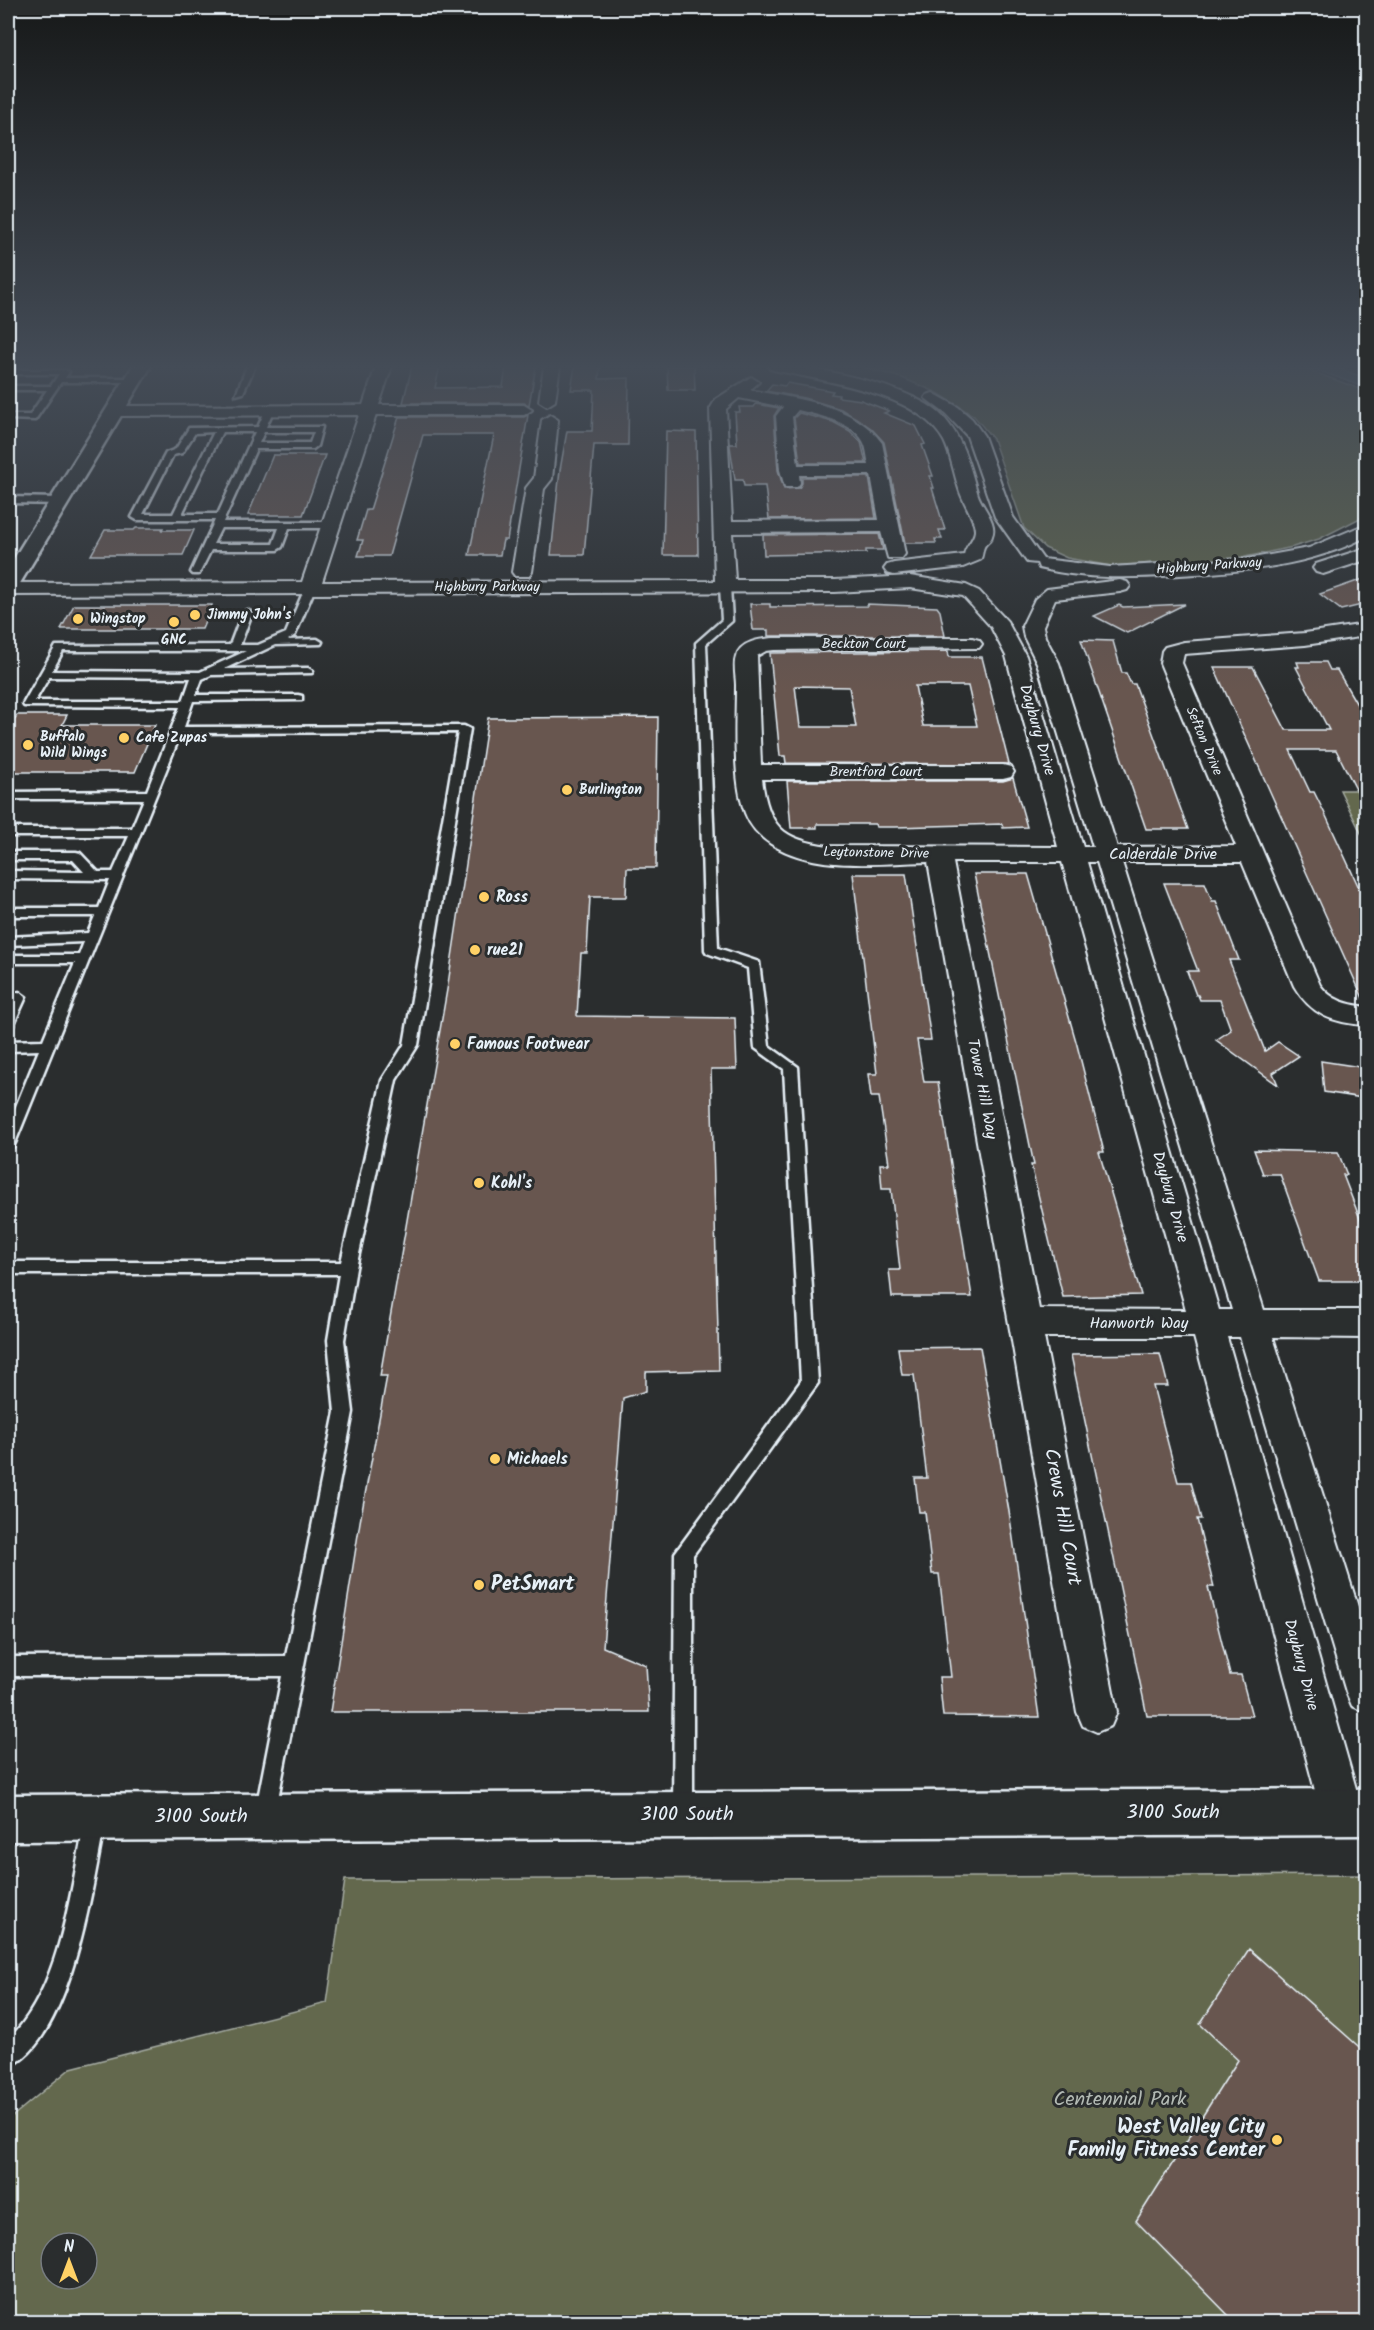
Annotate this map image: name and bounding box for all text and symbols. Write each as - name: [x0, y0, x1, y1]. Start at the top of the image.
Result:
- street label: Highbury Parkway: [1156, 551, 1263, 581]
- street label: Highbury Parkway: [434, 576, 540, 598]
- place label: Jimmy John's: [207, 604, 292, 626]
- place label: Wingstop: [90, 608, 146, 630]
- marker: Jimmy John's: [188, 608, 202, 622]
- marker: Wingstop: [71, 612, 85, 626]
- marker: GNC: [167, 615, 181, 629]
- place label: GNC: [161, 629, 187, 651]
- street label: Beckton Court: [822, 633, 907, 655]
- street label: Daybury Drive: [1012, 681, 1062, 779]
- street label: Sefton Drive: [1180, 703, 1229, 780]
- place label: Buffalo Wild Wings: [40, 726, 107, 764]
- place label: Cafe Zupas: [136, 727, 208, 749]
- marker: Cafe Zupas: [117, 731, 131, 745]
- marker: Buffalo Wild Wings: [21, 738, 35, 752]
- street label: Brentford Court: [829, 761, 923, 783]
- place label: Burlington: [579, 779, 642, 801]
- marker: Burlington: [560, 783, 574, 797]
- street label: Leytonstone Drive: [823, 841, 930, 865]
- street label: Calderdale Drive: [1109, 842, 1217, 867]
- place label: Ross: [496, 885, 528, 910]
- marker: Ross: [477, 890, 491, 904]
- place label: rue21: [487, 938, 523, 963]
- marker: rue21: [468, 943, 482, 957]
- place label: Famous Footwear: [467, 1032, 590, 1057]
- marker: Famous Footwear: [448, 1037, 462, 1051]
- street label: Tower Hill Way: [960, 1037, 1004, 1142]
- street label: Daybury Drive: [1145, 1148, 1195, 1246]
- place label: Kohl's: [491, 1171, 533, 1196]
- marker: Kohl's: [472, 1176, 486, 1190]
- street label: Hanworth Way: [1090, 1311, 1189, 1336]
- street label: Crews Hill Court: [1034, 1446, 1090, 1588]
- place label: Michaels: [507, 1447, 568, 1472]
- marker: Michaels: [488, 1452, 502, 1466]
- place label: PetSmart: [491, 1569, 576, 1601]
- marker: PetSmart: [472, 1578, 486, 1592]
- street label: Daybury Drive: [1277, 1616, 1325, 1714]
- street label: 3100 South: [1126, 1797, 1220, 1829]
- street label: 3100 South: [640, 1799, 734, 1831]
- street label: 3100 South: [154, 1801, 248, 1833]
- park label: Centennial Park: [1054, 2084, 1187, 2116]
- place label: West Valley City Family Fitness Center: [1067, 2112, 1266, 2167]
- marker: West Valley City Family Fitness Center: [1270, 2133, 1284, 2147]
- north arrow: [39, 2231, 99, 2291]
- text: N: [64, 2235, 74, 2260]

